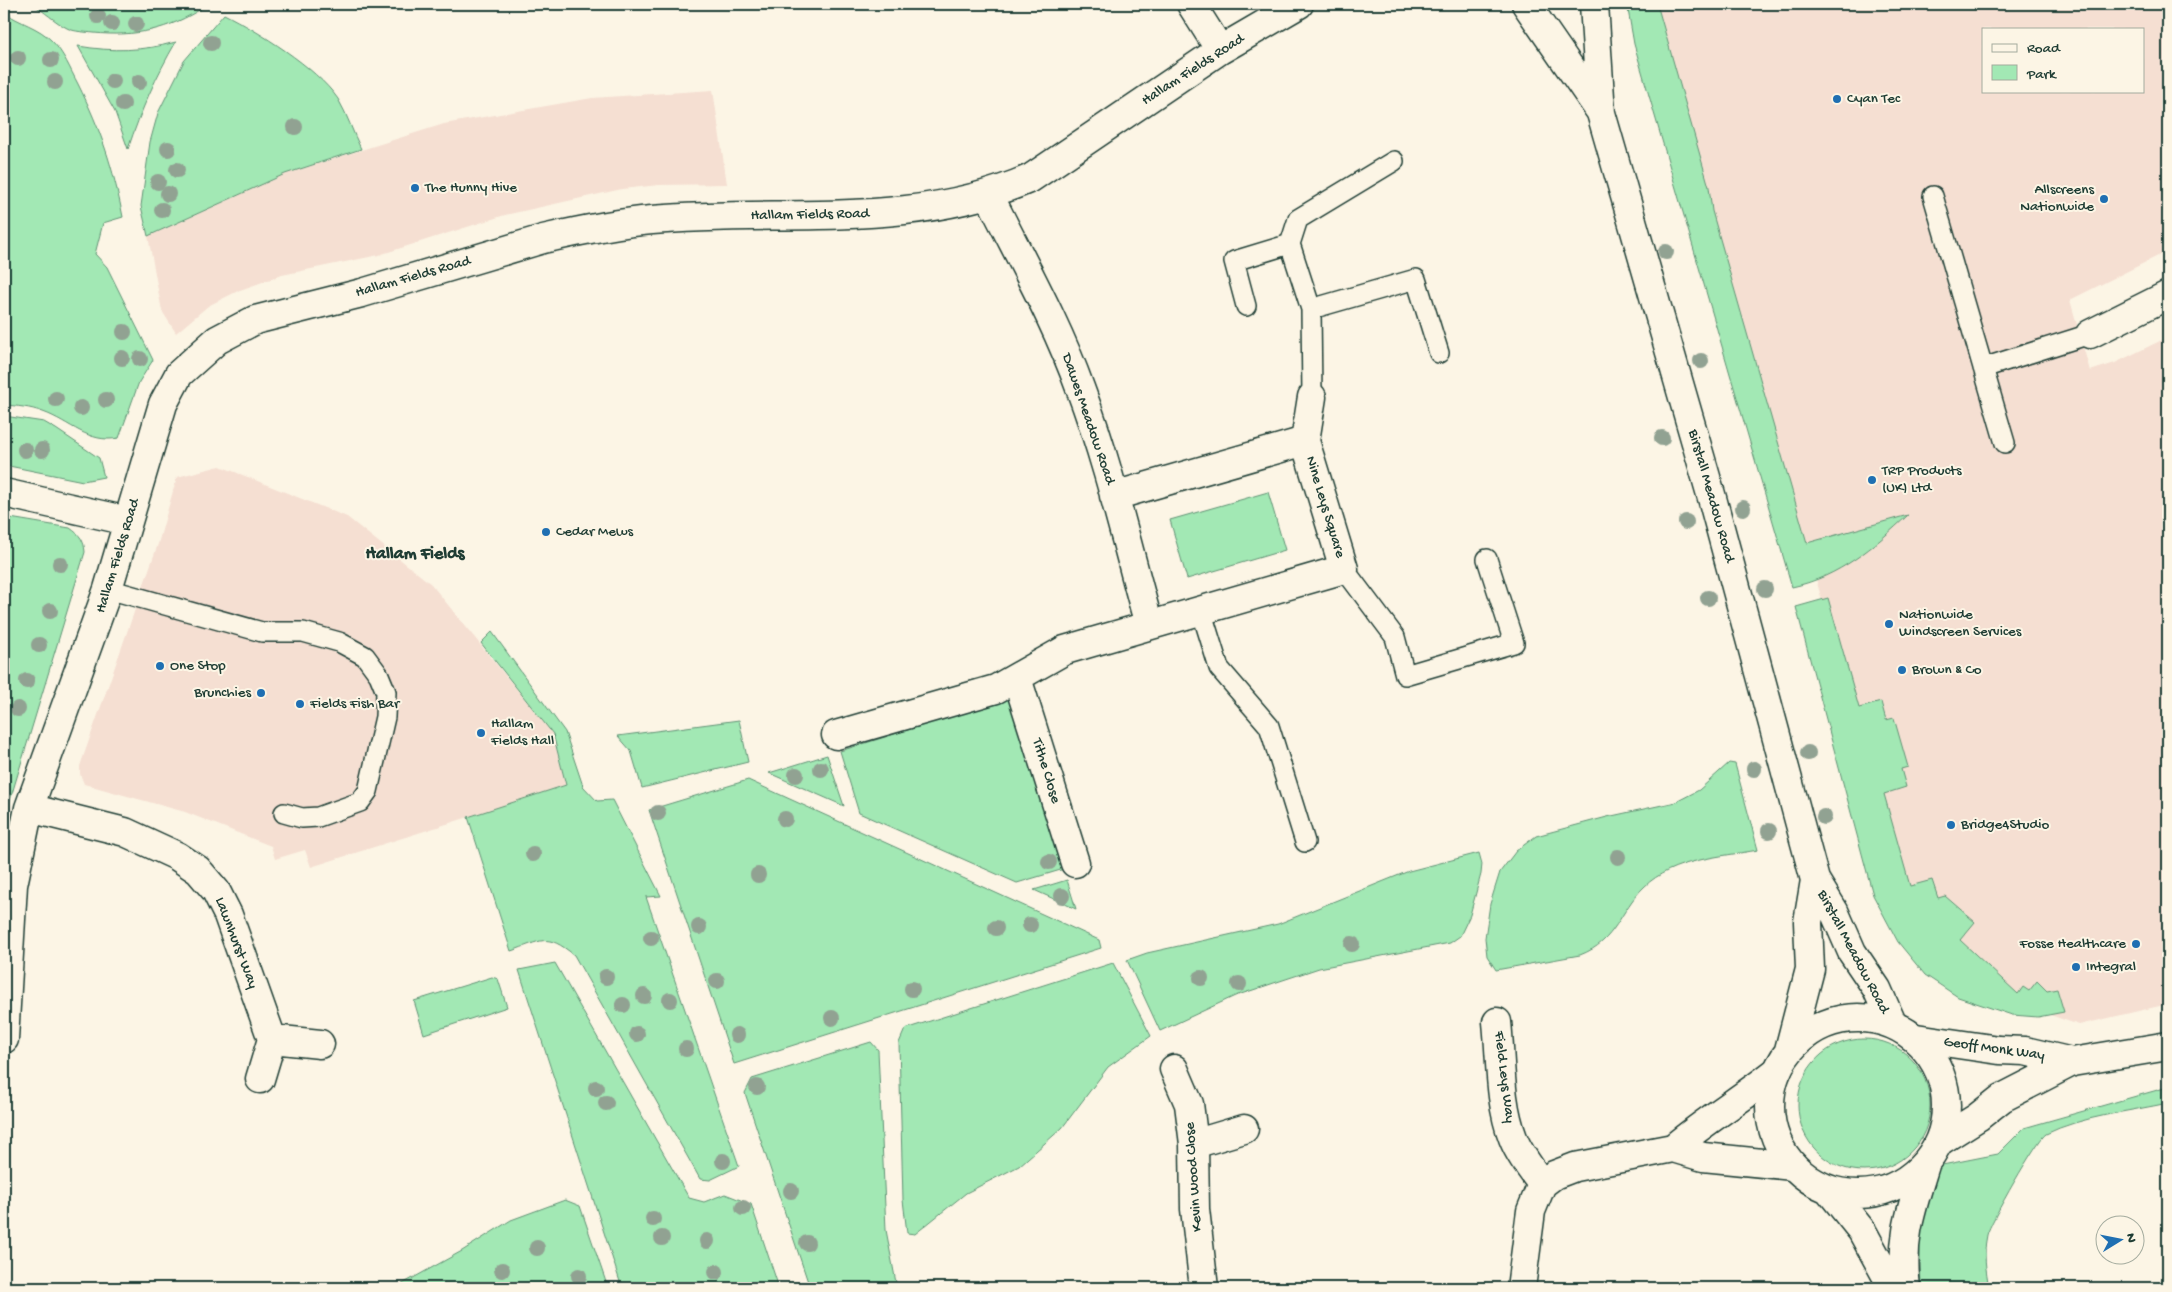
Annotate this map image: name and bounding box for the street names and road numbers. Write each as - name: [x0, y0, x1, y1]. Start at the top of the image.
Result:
- street label: Hallam Fields Road: [1138, 29, 1249, 110]
- street label: Hallam Fields Road: [751, 205, 871, 225]
- street label: Hallam Fields Road: [353, 252, 474, 302]
- street label: Dawes Meadow Road: [1057, 350, 1119, 488]
- street label: Birstall Meadow Road: [1683, 427, 1739, 566]
- street label: Nine Leys Square: [1301, 454, 1349, 560]
- street label: Hallam Fields Road: [92, 495, 144, 615]
- street label: Tithe Close: [1027, 735, 1064, 806]
- street label: Birstall Meadow Road: [1812, 886, 1894, 1018]
- street label: Lawnhurst Way: [210, 895, 262, 992]
- street label: Field Leys Way: [1489, 1029, 1519, 1125]
- street label: Geoff Monk Way: [1942, 1033, 2046, 1065]
- street label: Kevin Wood Close: [1181, 1121, 1207, 1232]

